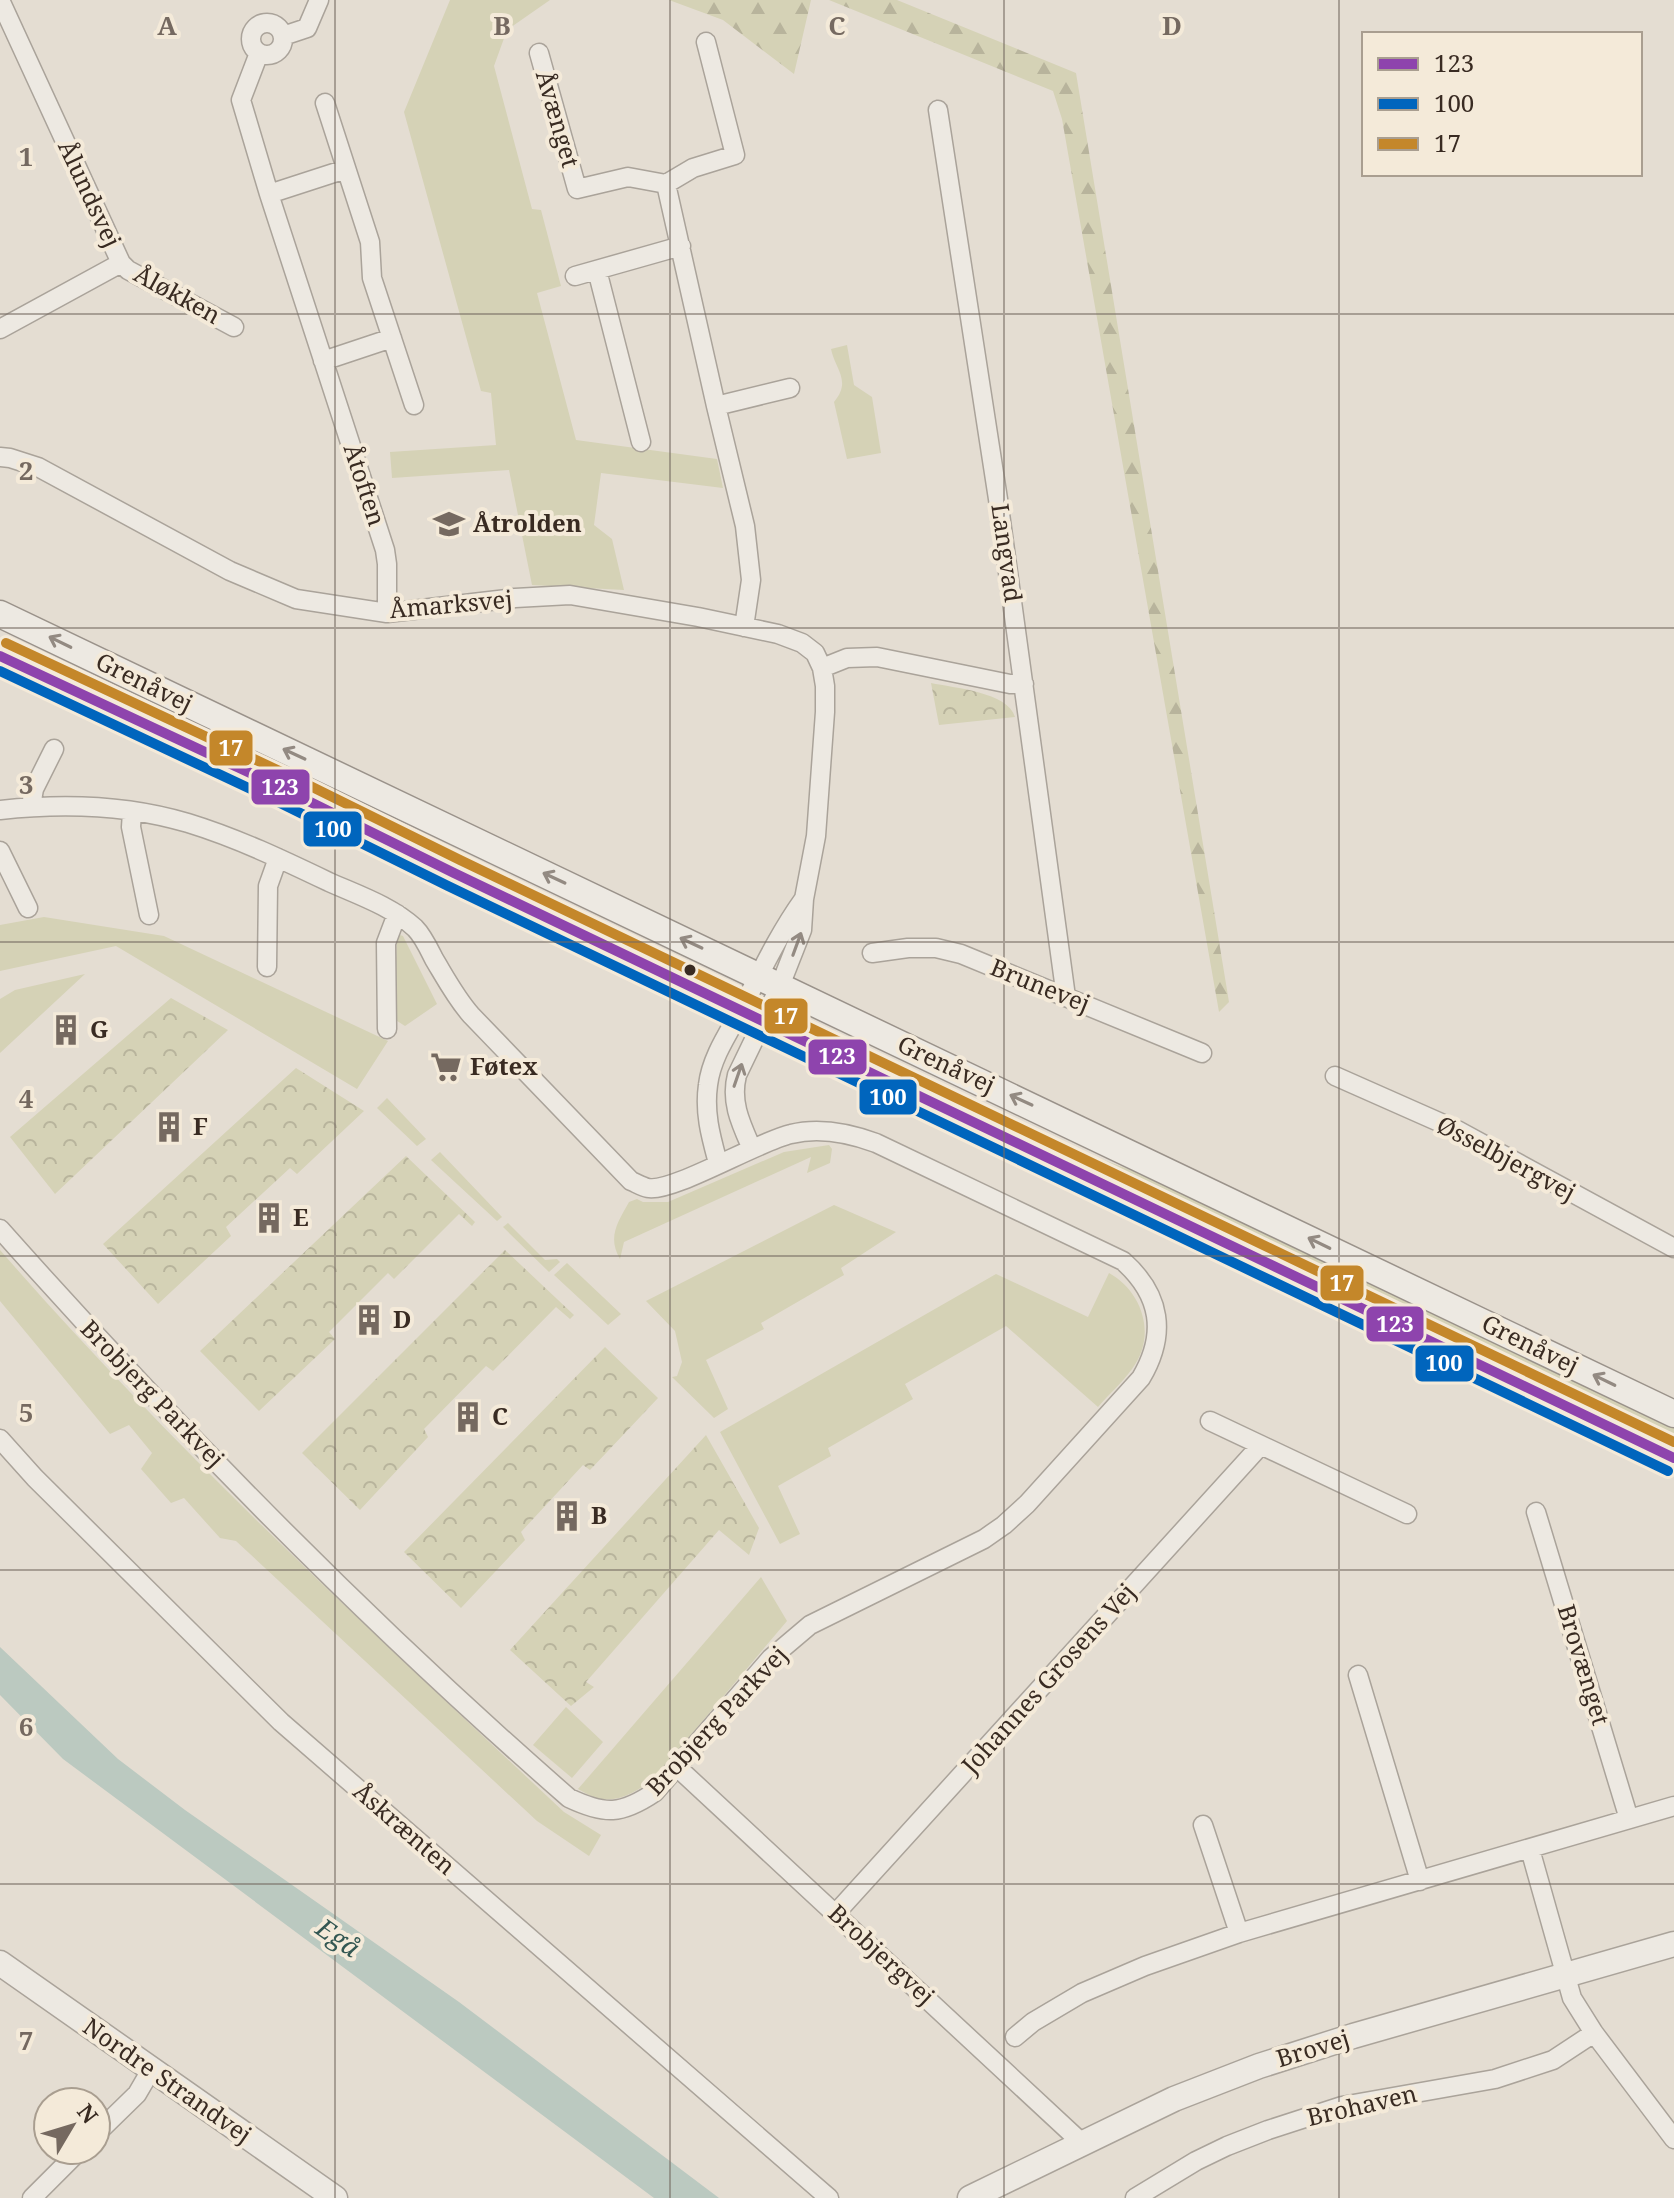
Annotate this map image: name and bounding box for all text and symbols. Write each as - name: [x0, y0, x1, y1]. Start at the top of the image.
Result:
- text: A: [157, 7, 177, 43]
- text: B: [493, 7, 511, 43]
- text: C: [828, 7, 846, 43]
- text: D: [1162, 7, 1182, 43]
- legend: [1362, 32, 1642, 176]
- text: 123: [1434, 46, 1474, 79]
- street label: Åvænget: [529, 66, 588, 171]
- text: 100: [1434, 86, 1474, 119]
- text: 17: [1434, 126, 1461, 159]
- street label: Ålundsvej: [51, 134, 130, 252]
- text: 1: [19, 138, 33, 174]
- street label: Åløkken: [129, 256, 227, 331]
- street label: Åtoften: [337, 439, 394, 530]
- text: 2: [19, 452, 33, 488]
- street label: Langvad: [984, 501, 1031, 604]
- place label: Åtrolden: [473, 506, 582, 539]
- school or university icon: Åtrolden: [432, 507, 466, 541]
- street label: Åmarksvej: [388, 582, 514, 625]
- one-way arrow: [48, 634, 72, 649]
- street label: Grenåvej: [91, 644, 199, 719]
- line badge: 17: [208, 729, 254, 767]
- text: 17: [219, 732, 243, 762]
- one-way arrow: [283, 746, 307, 761]
- text: 3: [19, 766, 33, 802]
- line badge: 123: [250, 768, 311, 806]
- text: 123: [261, 771, 299, 801]
- line badge: 100: [302, 810, 363, 848]
- text: 100: [314, 813, 352, 843]
- one-way arrow: [543, 870, 567, 885]
- one-way arrow: [790, 932, 805, 957]
- one-way arrow: [680, 935, 704, 950]
- street label: Brunevej: [986, 950, 1095, 1019]
- unlabelled marker: [682, 962, 698, 978]
- line badge: 17: [763, 997, 809, 1035]
- text: 17: [774, 1000, 798, 1030]
- place label: G: [90, 1012, 108, 1045]
- building icon: G: [49, 1013, 83, 1047]
- street label: Grenåvej: [892, 1027, 1001, 1101]
- line badge: 123: [807, 1038, 868, 1076]
- text: 123: [818, 1040, 856, 1070]
- place label: Føtex: [470, 1049, 538, 1082]
- supermarket icon: Føtex: [429, 1050, 463, 1084]
- one-way arrow: [732, 1063, 747, 1088]
- line badge: 100: [858, 1078, 918, 1116]
- text: 4: [19, 1080, 34, 1116]
- text: 100: [869, 1081, 907, 1111]
- one-way arrow: [1009, 1092, 1033, 1107]
- street label: Øsselbjergvej: [1432, 1107, 1582, 1208]
- place label: F: [193, 1109, 208, 1142]
- building icon: F: [152, 1110, 186, 1144]
- place label: E: [293, 1200, 309, 1233]
- building icon: E: [252, 1201, 286, 1235]
- one-way arrow: [1307, 1235, 1331, 1250]
- line badge: 17: [1319, 1264, 1365, 1302]
- text: 17: [1330, 1267, 1354, 1297]
- place label: D: [393, 1302, 411, 1335]
- building icon: D: [352, 1303, 386, 1337]
- line badge: 123: [1365, 1305, 1425, 1343]
- street label: Grenåvej: [1477, 1306, 1585, 1381]
- text: 123: [1376, 1308, 1414, 1338]
- street label: Brobjerg Parkvej: [74, 1312, 232, 1474]
- line badge: 100: [1414, 1344, 1475, 1383]
- text: 100: [1425, 1347, 1463, 1377]
- one-way arrow: [1592, 1372, 1616, 1387]
- text: 5: [19, 1394, 33, 1430]
- place label: C: [492, 1399, 508, 1432]
- building icon: C: [451, 1400, 485, 1434]
- place label: B: [591, 1498, 607, 1531]
- building icon: B: [550, 1499, 584, 1533]
- street label: Johannes Grosens Vej: [953, 1576, 1142, 1781]
- street label: Brovænget: [1550, 1600, 1618, 1729]
- street label: Brobjerg Parkvej: [638, 1638, 794, 1802]
- text: 6: [19, 1708, 33, 1744]
- street label: Åskrænten: [347, 1774, 463, 1881]
- street label: Brobjergvej: [822, 1896, 942, 2012]
- water label: Egå: [309, 1909, 368, 1965]
- street label: Nordre Strandvej: [77, 2012, 257, 2150]
- street label: Brovej: [1272, 2021, 1353, 2074]
- text: 7: [19, 2022, 33, 2058]
- street label: Brohaven: [1303, 2076, 1420, 2133]
- north arrow: [32, 2086, 112, 2166]

